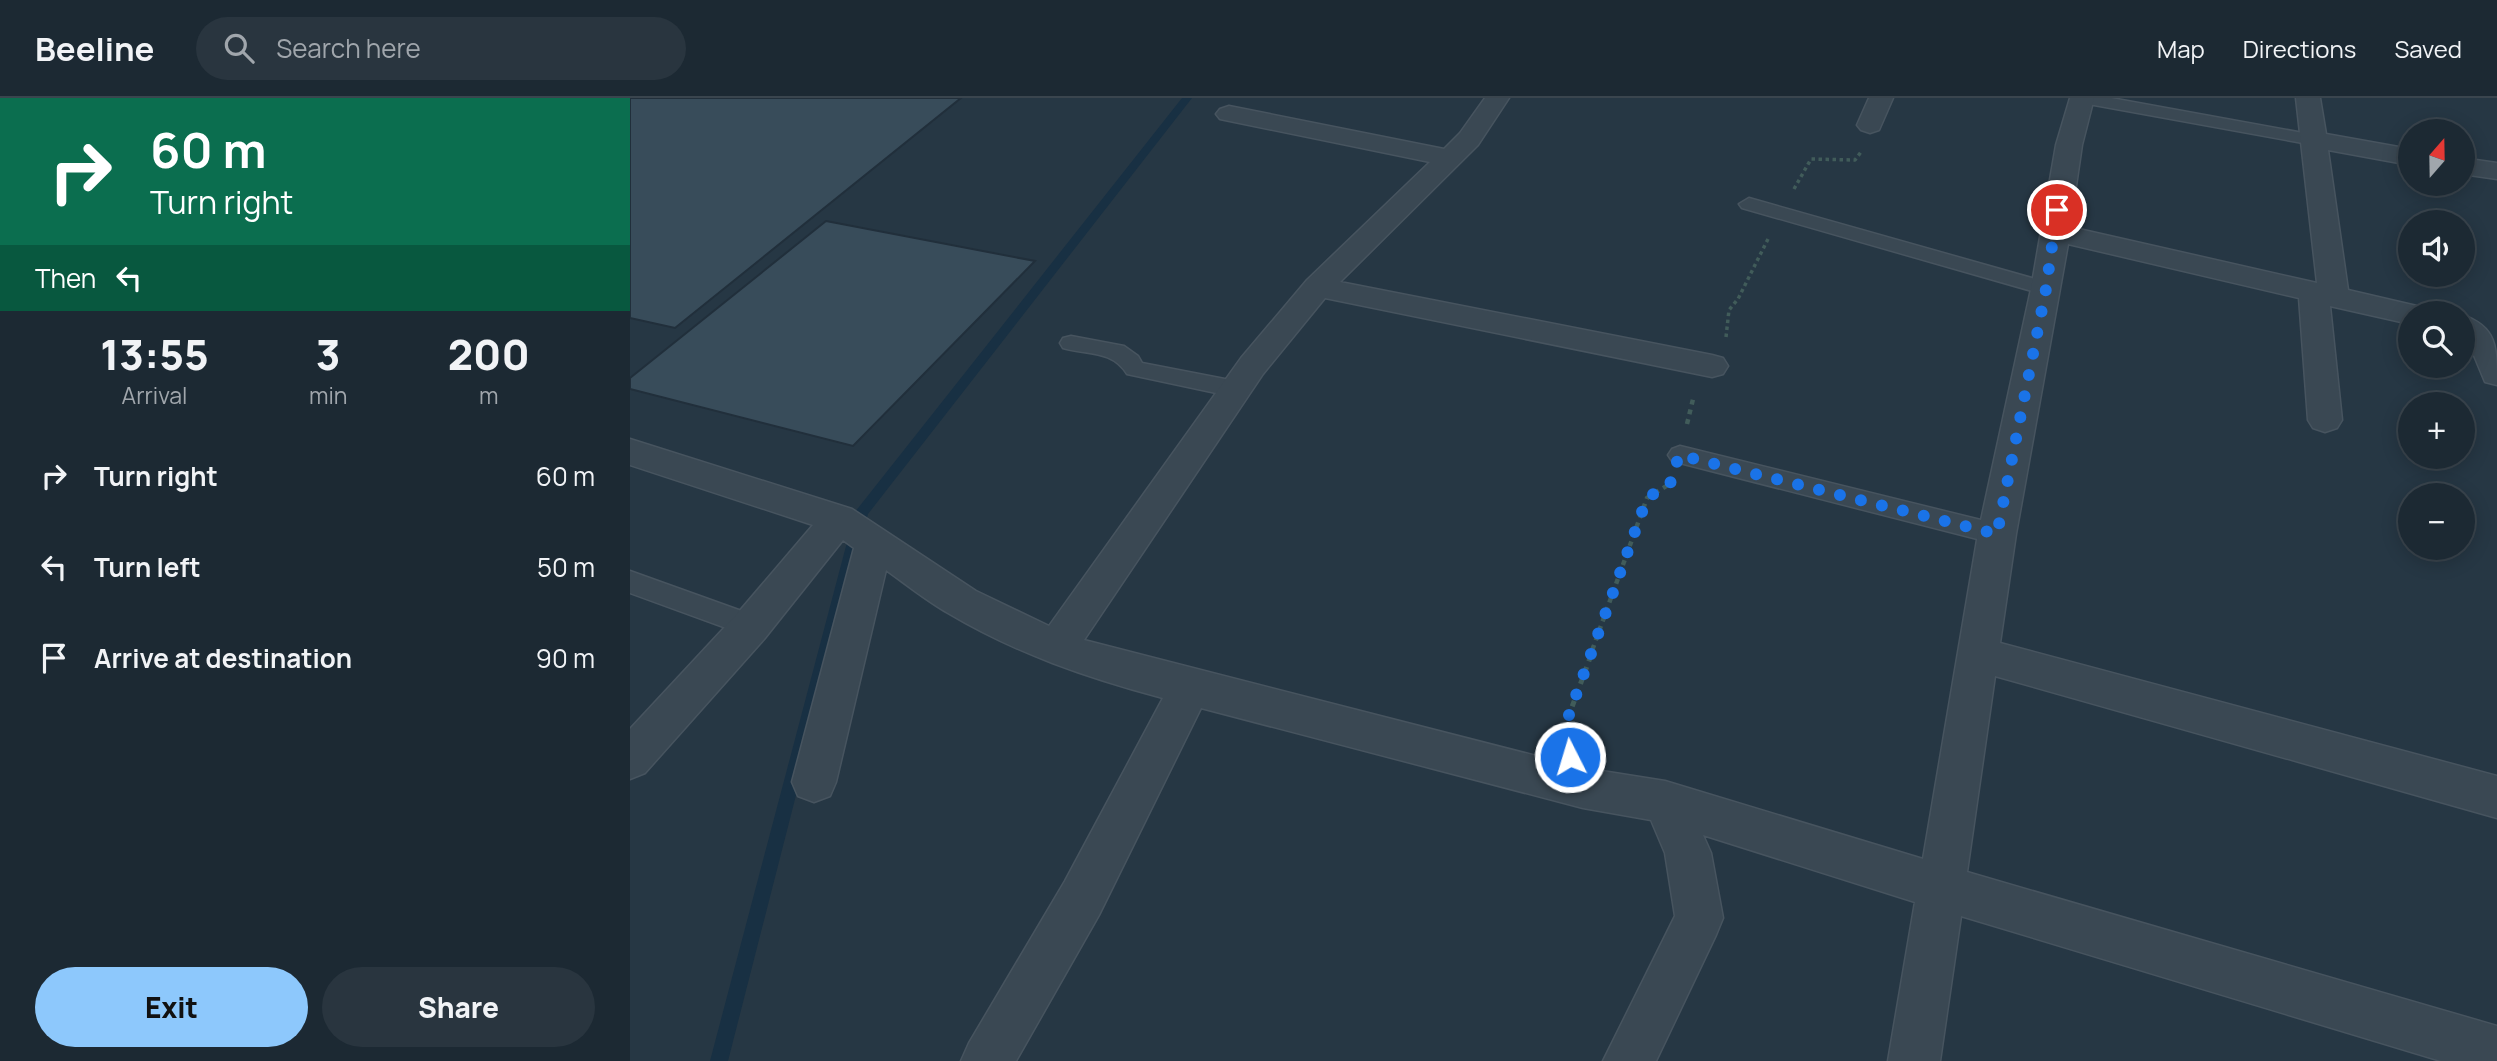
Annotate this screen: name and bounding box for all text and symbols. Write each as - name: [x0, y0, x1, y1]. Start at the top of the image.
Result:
- search box: [196, 17, 686, 80]
- text: Beeline: [35, 26, 154, 71]
- icon: search: [220, 29, 258, 67]
- text: Search here: [276, 30, 421, 66]
- text: Map: [2157, 32, 2205, 65]
- text: Directions: [2243, 32, 2356, 65]
- text: Saved: [2394, 32, 2462, 65]
- text: 60 m: [150, 116, 267, 183]
- north arrow: [2398, 119, 2474, 196]
- map controls: [2398, 119, 2475, 560]
- icon: right: [35, 126, 126, 217]
- text: Turn right: [150, 180, 293, 224]
- pin: [2027, 180, 2087, 240]
- icon: arrive: [2038, 191, 2076, 229]
- button: sound: [2398, 210, 2475, 287]
- icon: left: [110, 259, 148, 297]
- text: Then: [35, 260, 96, 296]
- button: search: [2398, 301, 2475, 378]
- text: 13:55: [100, 325, 209, 383]
- text: 3: [316, 325, 341, 383]
- text: 200: [448, 325, 530, 383]
- text: Arrival: [122, 379, 187, 411]
- text: min: [309, 379, 347, 411]
- text: m: [479, 379, 498, 411]
- button: +: [2398, 392, 2475, 469]
- icon: right: [35, 457, 73, 495]
- text: Turn right: [94, 458, 218, 494]
- text: 60 m: [536, 458, 595, 494]
- button: −: [2398, 483, 2475, 560]
- icon: left: [35, 548, 73, 586]
- text: Turn left: [94, 549, 201, 585]
- text: 50 m: [537, 549, 595, 585]
- icon: arrive: [35, 639, 73, 677]
- text: Arrive at destination: [94, 640, 352, 676]
- text: 90 m: [536, 640, 595, 676]
- position arrow: [1533, 720, 1607, 794]
- button: Exit: [35, 967, 308, 1047]
- button: Share: [322, 967, 595, 1047]

